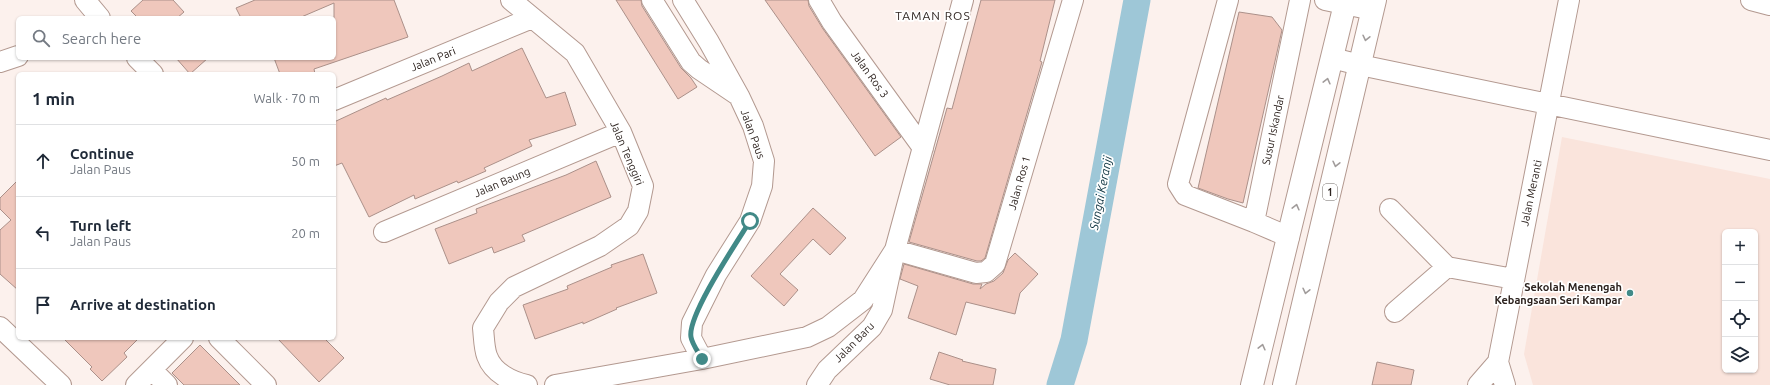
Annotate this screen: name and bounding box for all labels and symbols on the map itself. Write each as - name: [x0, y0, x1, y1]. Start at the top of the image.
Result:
- district label: TAMAN ROS: [895, 9, 971, 22]
- one-way arrow: [1363, 35, 1371, 41]
- street label: Jalan Pari: [409, 45, 457, 73]
- street label: Jalan Ros 3: [849, 48, 891, 100]
- one-way arrow: [1322, 78, 1330, 84]
- street label: Susur Iskandar: [1260, 93, 1286, 166]
- street label: Jalan Paus: [739, 108, 768, 161]
- street label: Jalan Tenggiri: [608, 119, 646, 187]
- water label: Sungai Keranji: [1087, 154, 1114, 232]
- street label: Jalan Ros 1: [1006, 155, 1032, 211]
- street label: Jalan Meranti: [1518, 159, 1544, 227]
- one-way arrow: [1333, 161, 1341, 168]
- street label: Jalan Baung: [472, 165, 532, 199]
- road number: 1: [1323, 184, 1337, 200]
- one-way arrow: [1291, 204, 1300, 211]
- route start: [741, 212, 759, 230]
- place label: Sekolah Menengah Kebangsaan Seri Kampar: [1495, 281, 1622, 306]
- one-way arrow: [1303, 288, 1311, 294]
- marker: Sekolah Menengah Kebangsaan Seri Kampar: [1625, 288, 1635, 298]
- street label: Jalan Baru: [832, 320, 876, 364]
- one-way arrow: [1257, 344, 1265, 350]
- route end: [693, 350, 711, 368]

